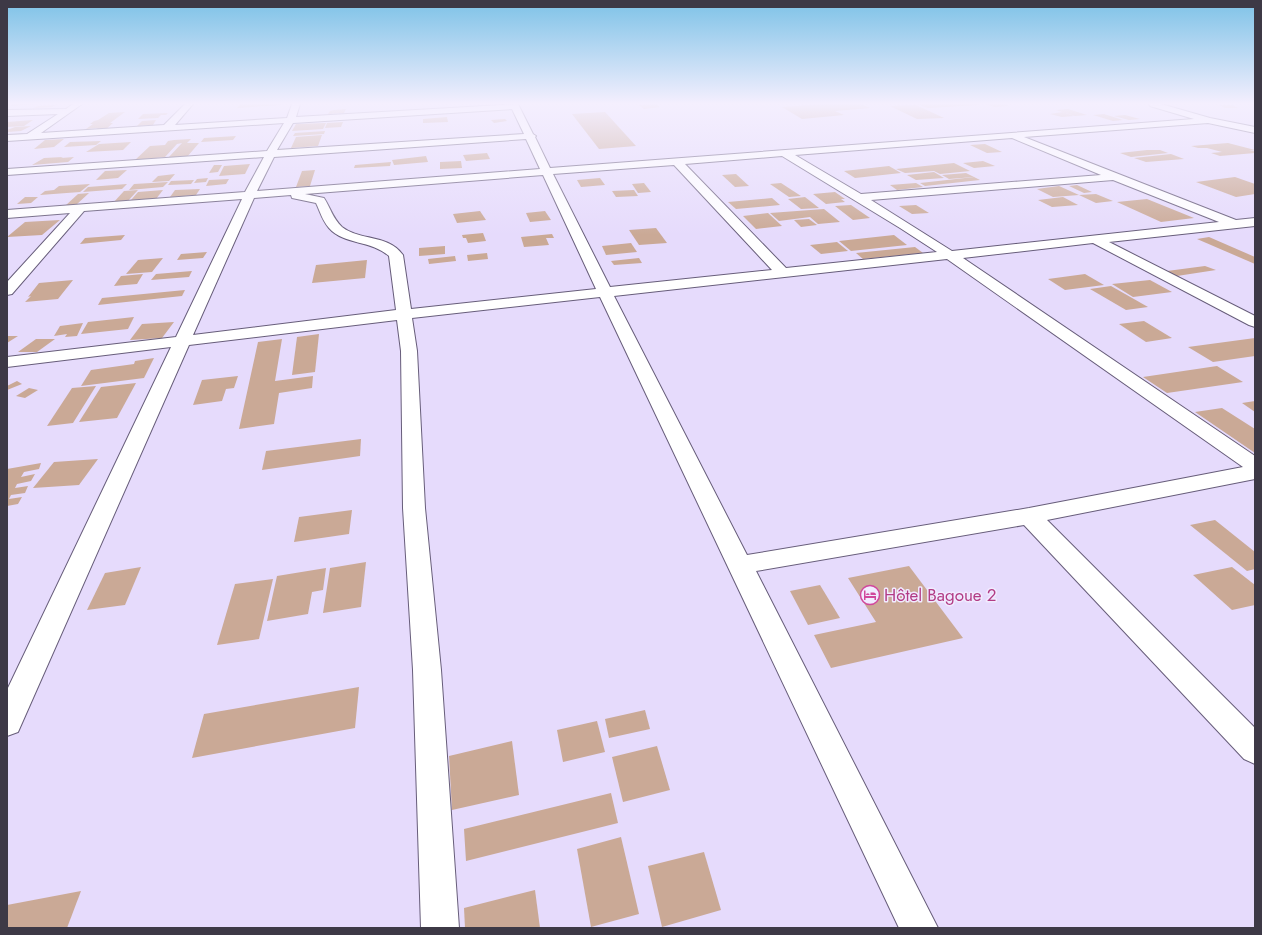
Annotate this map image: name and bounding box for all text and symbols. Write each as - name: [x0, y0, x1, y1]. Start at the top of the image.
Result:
- place label: Hôtel Bagoue 2: [884, 583, 996, 607]
- hotel icon: Hôtel Bagoue 2: [859, 584, 881, 606]

